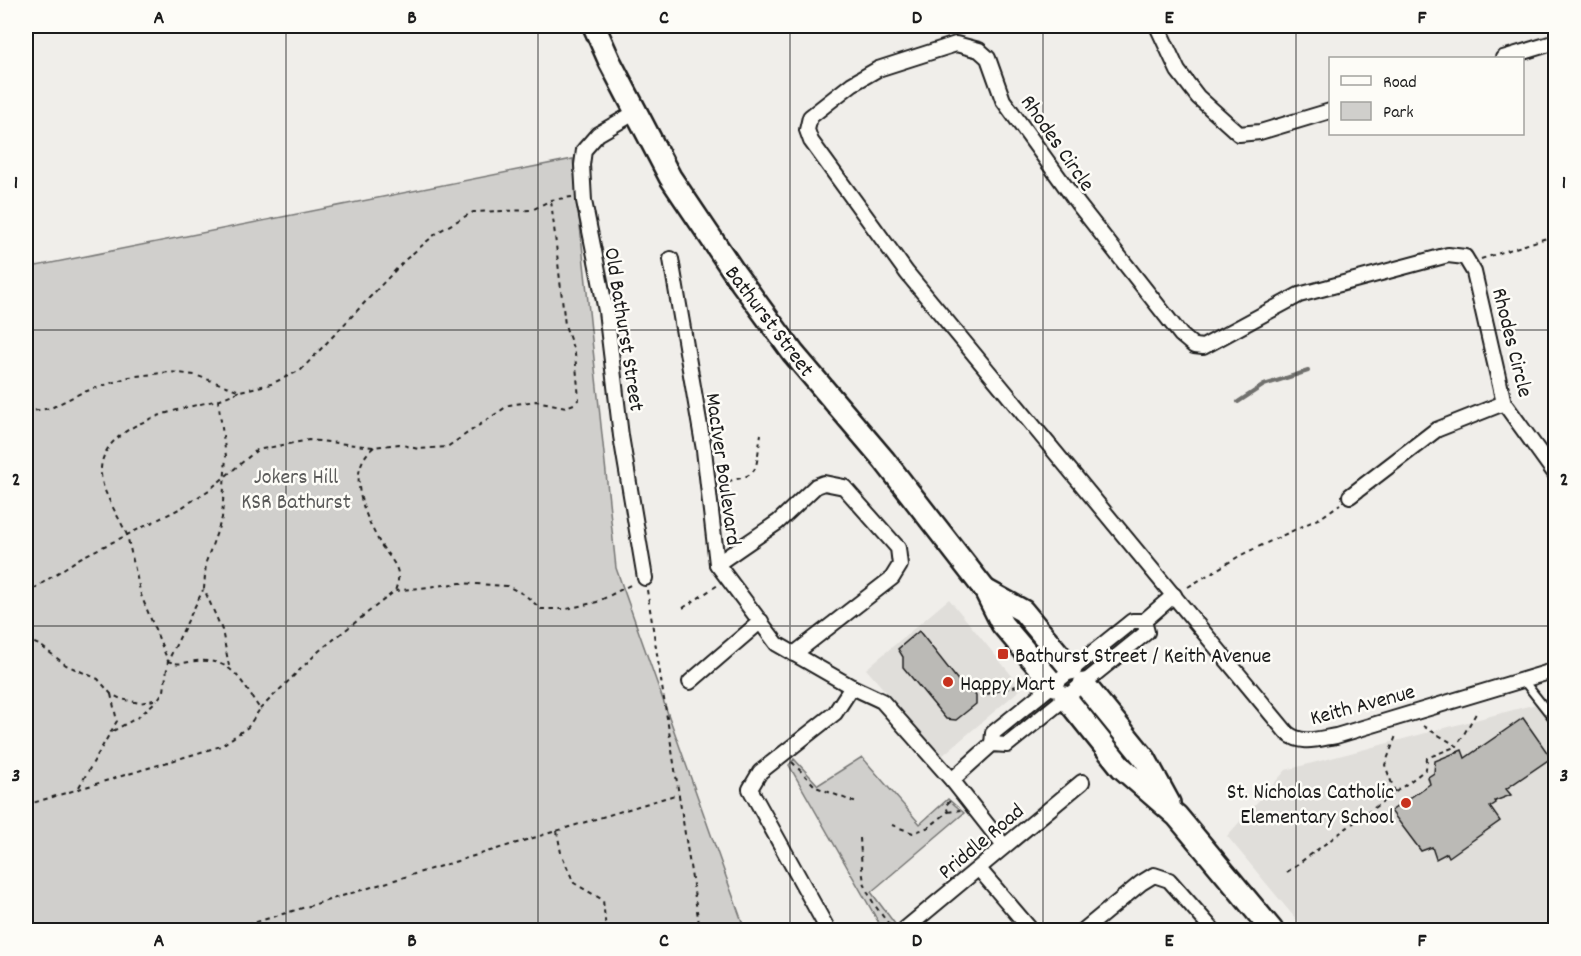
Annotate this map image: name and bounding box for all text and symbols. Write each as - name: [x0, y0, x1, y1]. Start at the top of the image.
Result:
- text: A: [154, 5, 165, 33]
- text: B: [407, 5, 417, 33]
- text: C: [659, 5, 669, 33]
- text: D: [912, 5, 923, 33]
- text: E: [1164, 5, 1174, 33]
- text: F: [1418, 5, 1428, 33]
- legend: [1329, 57, 1524, 135]
- text: Road: [1383, 71, 1417, 96]
- street label: Rhodes Circle: [1011, 89, 1101, 199]
- text: Park: [1383, 101, 1414, 126]
- text: 1: [14, 170, 18, 198]
- text: 1: [1562, 170, 1566, 198]
- street label: Old Bathurst Street: [594, 245, 651, 414]
- street label: Bathurst Street: [716, 260, 820, 384]
- street label: Rhodes Circle: [1482, 285, 1539, 401]
- street label: MacIver Boulevard: [696, 391, 748, 548]
- park label: Jokers Hill KSR Bathurst: [241, 463, 351, 519]
- text: 2: [12, 467, 20, 495]
- text: 2: [1560, 467, 1568, 495]
- place label: Bathurst Street / Keith Avenue: [1015, 642, 1271, 673]
- marker: Bathurst Street / Keith Avenue: [996, 647, 1010, 661]
- place label: Happy Mart: [960, 670, 1055, 701]
- marker: Happy Mart: [941, 675, 955, 689]
- street label: Keith Avenue: [1307, 678, 1419, 735]
- text: 3: [12, 763, 20, 791]
- text: 3: [1560, 763, 1568, 791]
- place label: St. Nicholas Catholic Elementary School: [1227, 778, 1394, 834]
- marker: St. Nicholas Catholic Elementary School: [1399, 796, 1413, 810]
- street label: Priddle Road: [932, 797, 1032, 888]
- text: A: [154, 928, 165, 956]
- text: B: [407, 928, 417, 956]
- text: C: [659, 928, 669, 956]
- text: D: [912, 928, 923, 956]
- text: E: [1164, 928, 1174, 956]
- text: F: [1418, 928, 1428, 956]

